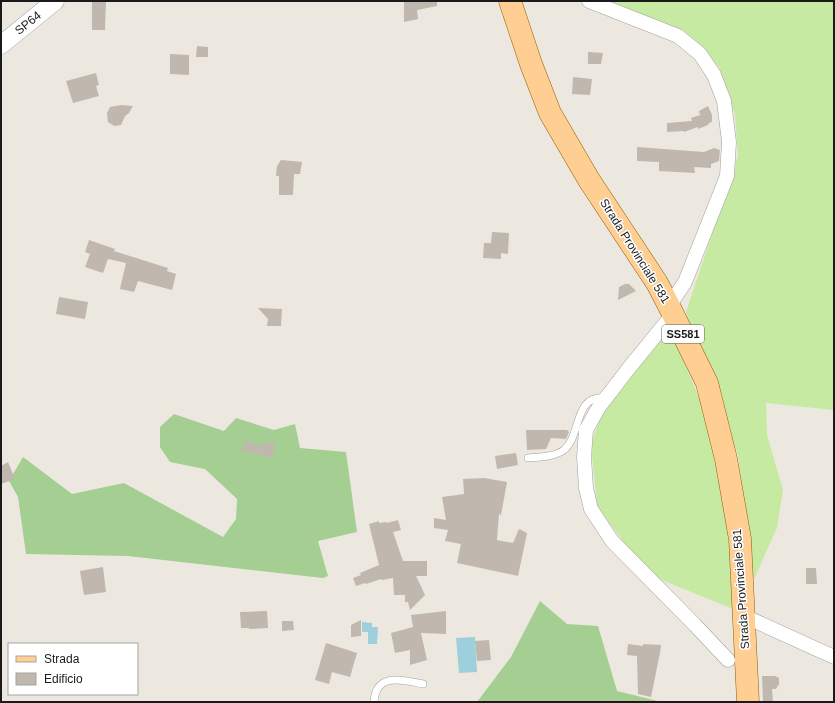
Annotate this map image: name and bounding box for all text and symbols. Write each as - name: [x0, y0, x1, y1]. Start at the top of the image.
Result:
- street label: SP64: [12, 8, 44, 38]
- street label: Strada Provinciale 581: [597, 196, 673, 306]
- road number: SS581: [662, 325, 704, 343]
- street label: Strada Provinciale 581: [730, 528, 752, 650]
- legend: [8, 643, 138, 695]
- text: Strada: [44, 652, 80, 666]
- text: Edificio: [44, 672, 83, 686]

